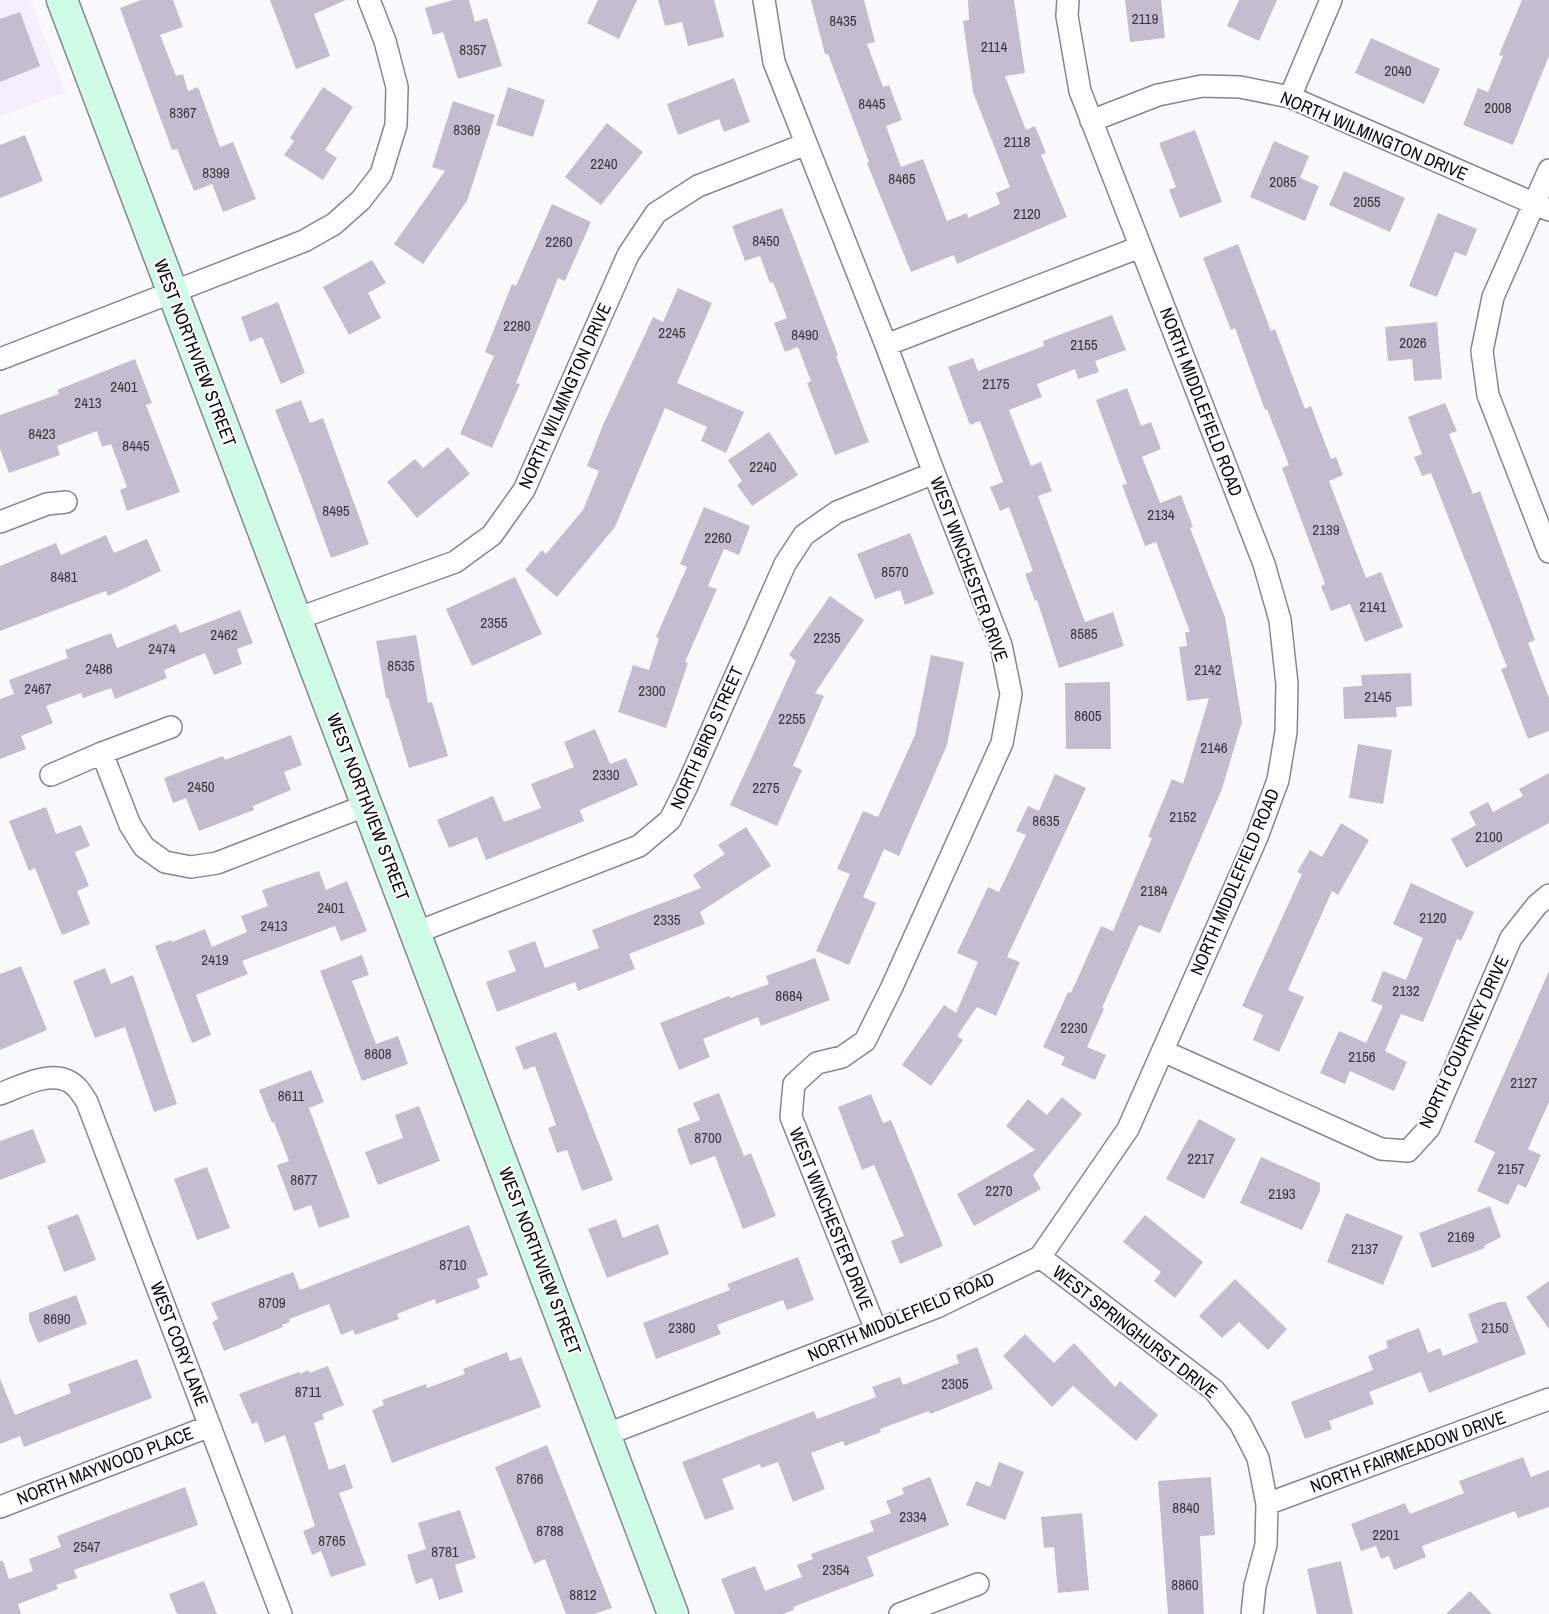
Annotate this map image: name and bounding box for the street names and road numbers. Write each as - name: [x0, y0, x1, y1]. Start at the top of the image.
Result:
- street label: NORTH WILMINGTON DRIVE: [1277, 85, 1472, 186]
- street label: WEST NORTHVIEW STREET: [148, 256, 243, 450]
- street label: NORTH WILMINGTON DRIVE: [512, 299, 617, 493]
- street label: NORTH MIDDLEFIELD ROAD: [1154, 304, 1249, 500]
- street label: WEST WINCHESTER DRIVE: [924, 473, 1015, 665]
- street label: NORTH BIRD STREET: [664, 662, 749, 813]
- street label: WEST NORTHVIEW STREET: [321, 710, 416, 904]
- street label: NORTH MIDDLEFIELD ROAD: [1184, 785, 1285, 979]
- street label: NORTH COURTNEY DRIVE: [1413, 951, 1515, 1132]
- street label: WEST WINCHESTER DRIVE: [783, 1124, 880, 1314]
- street label: WEST NORTHVIEW STREET: [493, 1164, 588, 1358]
- street label: WEST SPRINGHURST DRIVE: [1048, 1259, 1223, 1404]
- street label: NORTH MIDDLEFIELD ROAD: [804, 1266, 998, 1367]
- street label: WEST CORY LANE: [144, 1278, 215, 1410]
- street label: NORTH FAIRMEADOW DRIVE: [1307, 1404, 1509, 1499]
- street label: NORTH MAYWOOD PLACE: [13, 1420, 197, 1511]

